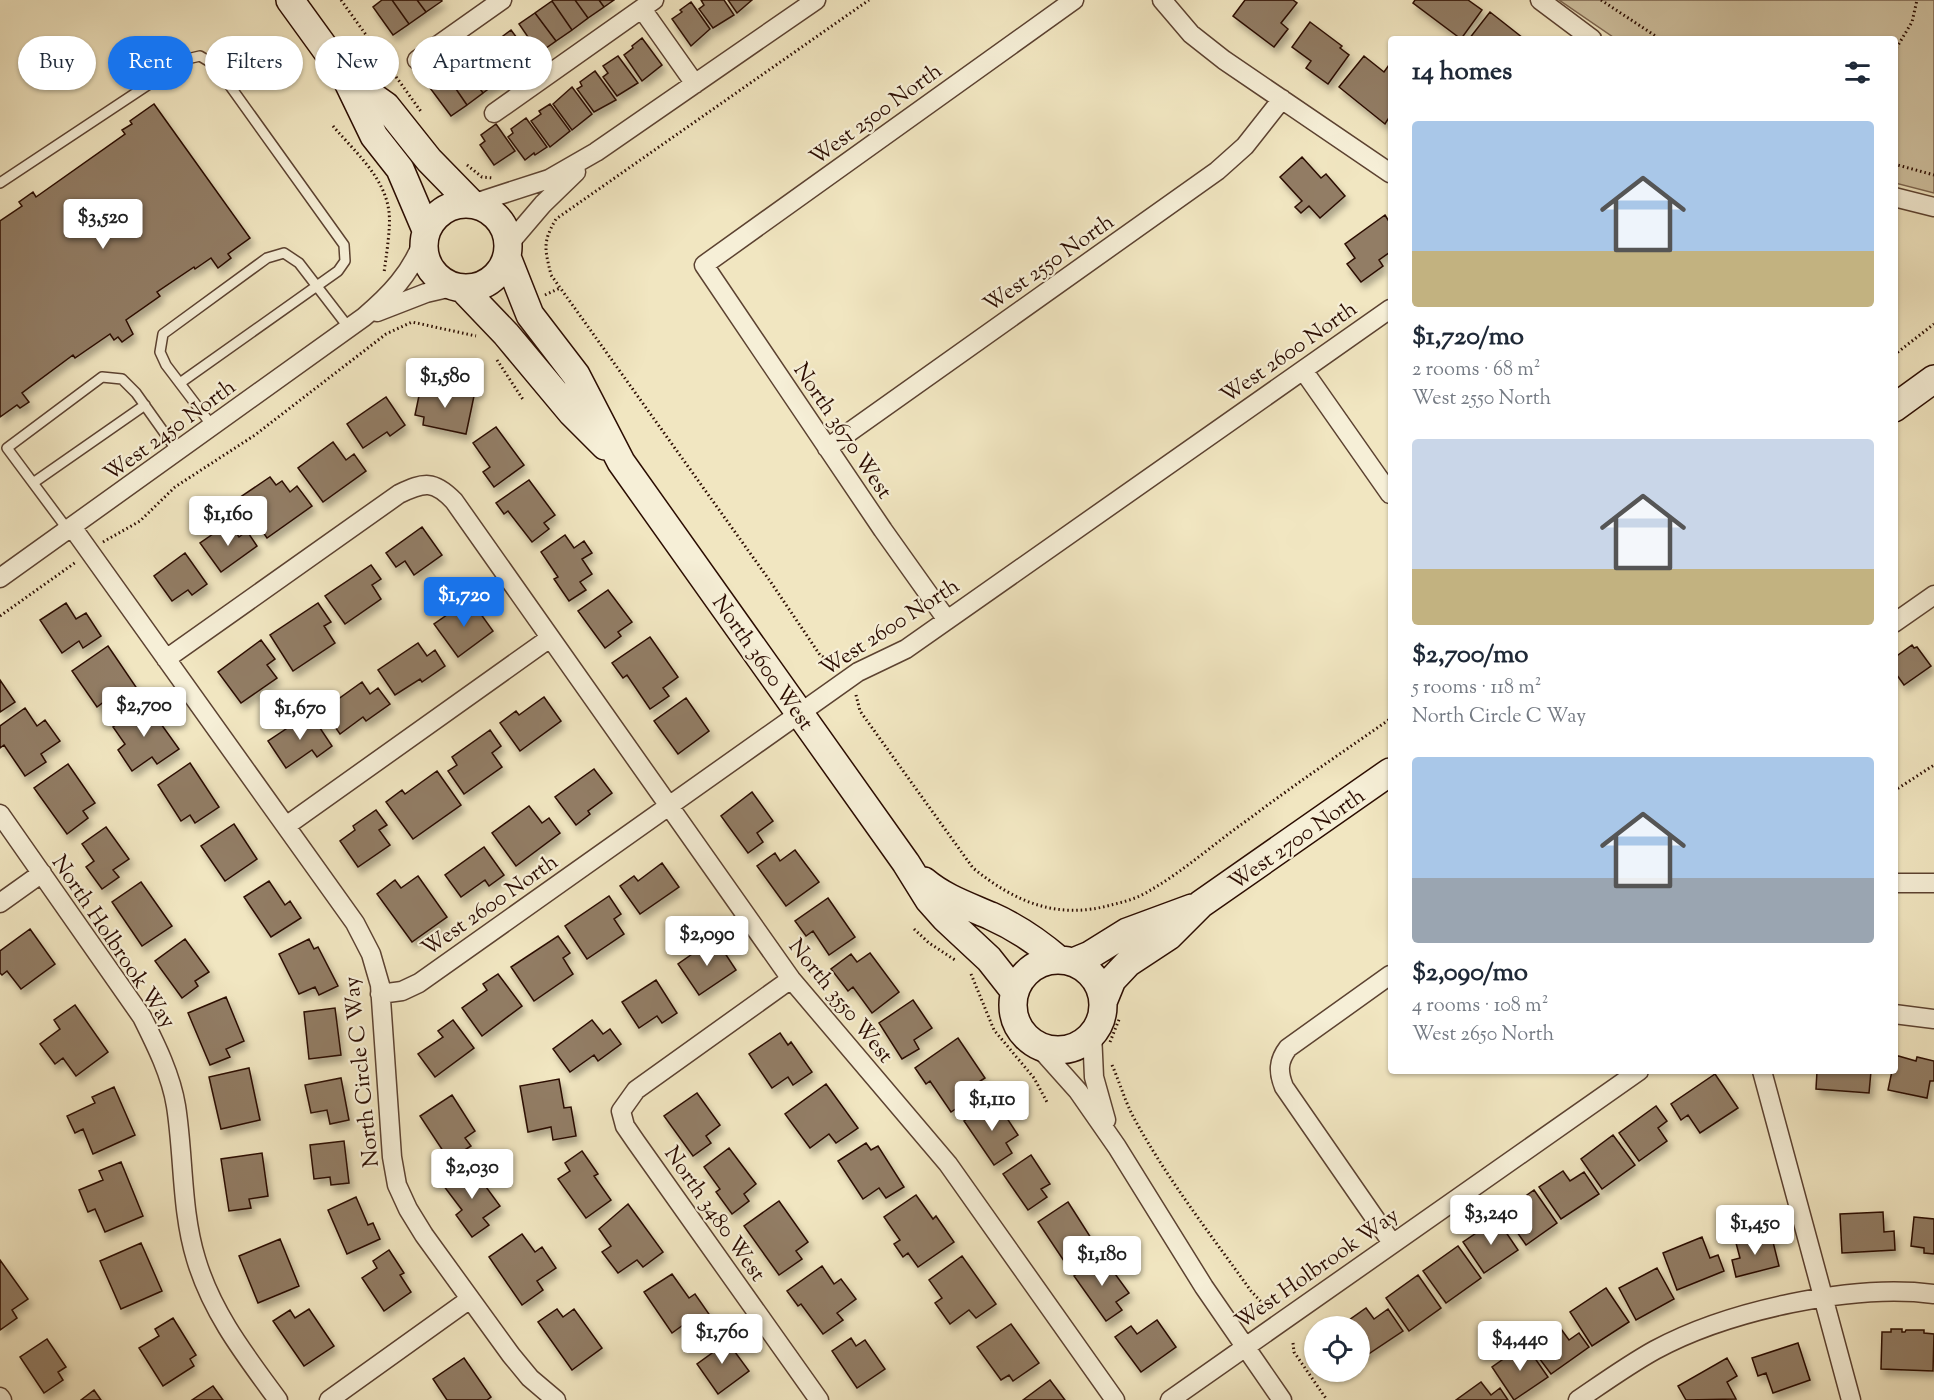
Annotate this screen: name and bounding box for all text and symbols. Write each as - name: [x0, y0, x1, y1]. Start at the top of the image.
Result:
- chip: Buy: [18, 36, 96, 90]
- chip: Rent: [108, 36, 193, 90]
- chip: Filters: [205, 36, 303, 90]
- chip: New: [315, 36, 399, 90]
- chip: Apartment: [411, 36, 552, 90]
- text: 14 homes: [1412, 54, 1512, 91]
- street label: West 2500 North: [804, 56, 950, 175]
- icon: filters: [1841, 56, 1874, 89]
- icon: home: [1589, 160, 1697, 268]
- pin: $3,520: [54, 199, 152, 250]
- text: $3,520: [78, 204, 128, 233]
- street label: West 2550 North: [978, 207, 1122, 322]
- street label: West 2600 North: [1215, 294, 1365, 413]
- text: $1,720/mo: [1412, 319, 1524, 356]
- text: 2 rooms · 68 m²: [1412, 356, 1540, 385]
- street label: North 3670 West: [784, 357, 899, 506]
- pin: $1,580: [396, 358, 494, 409]
- text: $1,580: [420, 363, 470, 392]
- street label: West 2450 North: [98, 372, 244, 490]
- text: West 2550 North: [1412, 385, 1551, 414]
- icon: home: [1589, 478, 1697, 586]
- pin: $1,160: [179, 496, 277, 547]
- text: $1,160: [203, 501, 253, 530]
- street label: West 2600 North: [815, 571, 967, 686]
- pin: $1,720: [415, 577, 513, 628]
- text: $1,720: [438, 582, 490, 611]
- street label: North 3600 West: [703, 589, 821, 738]
- text: $2,700/mo: [1412, 637, 1529, 674]
- text: 5 rooms · 118 m²: [1412, 674, 1542, 703]
- pin: $2,700: [95, 687, 193, 738]
- pin: $1,670: [251, 690, 349, 741]
- text: $2,700: [116, 692, 172, 721]
- text: $1,670: [274, 695, 326, 724]
- text: North Circle C Way: [1412, 703, 1586, 732]
- street label: West 2700 North: [1223, 781, 1373, 900]
- icon: home: [1589, 796, 1697, 904]
- street label: West 2600 North: [416, 847, 566, 966]
- street label: North Holbrook Way: [42, 850, 183, 1036]
- pin: $2,090: [658, 916, 756, 967]
- text: $2,090: [679, 921, 735, 950]
- street label: North 3550 West: [779, 933, 900, 1071]
- text: $2,090/mo: [1412, 955, 1528, 992]
- street label: North Circle C Way: [337, 975, 389, 1169]
- text: 4 rooms · 108 m²: [1412, 992, 1548, 1021]
- text: West 2650 North: [1412, 1021, 1554, 1050]
- pin: $1,110: [943, 1081, 1041, 1132]
- text: $1,110: [969, 1086, 1015, 1115]
- street label: North 3480 West: [655, 1141, 772, 1289]
- pin: $2,030: [423, 1149, 521, 1200]
- text: $2,030: [445, 1154, 499, 1183]
- pin: $3,240: [1442, 1195, 1540, 1246]
- text: $3,240: [1464, 1200, 1518, 1229]
- street label: West Holbrook Way: [1229, 1201, 1406, 1338]
- pin: $1,450: [1706, 1205, 1804, 1256]
- text: $1,450: [1730, 1210, 1780, 1239]
- pin: $1,180: [1053, 1236, 1151, 1287]
- text: $1,180: [1077, 1241, 1127, 1270]
- pin: $1,760: [673, 1314, 771, 1365]
- map controls: [1304, 1316, 1370, 1382]
- button: locate: [1304, 1316, 1370, 1382]
- text: $1,760: [696, 1319, 749, 1348]
- pin: $4,440: [1471, 1321, 1569, 1372]
- text: $4,440: [1492, 1326, 1548, 1355]

